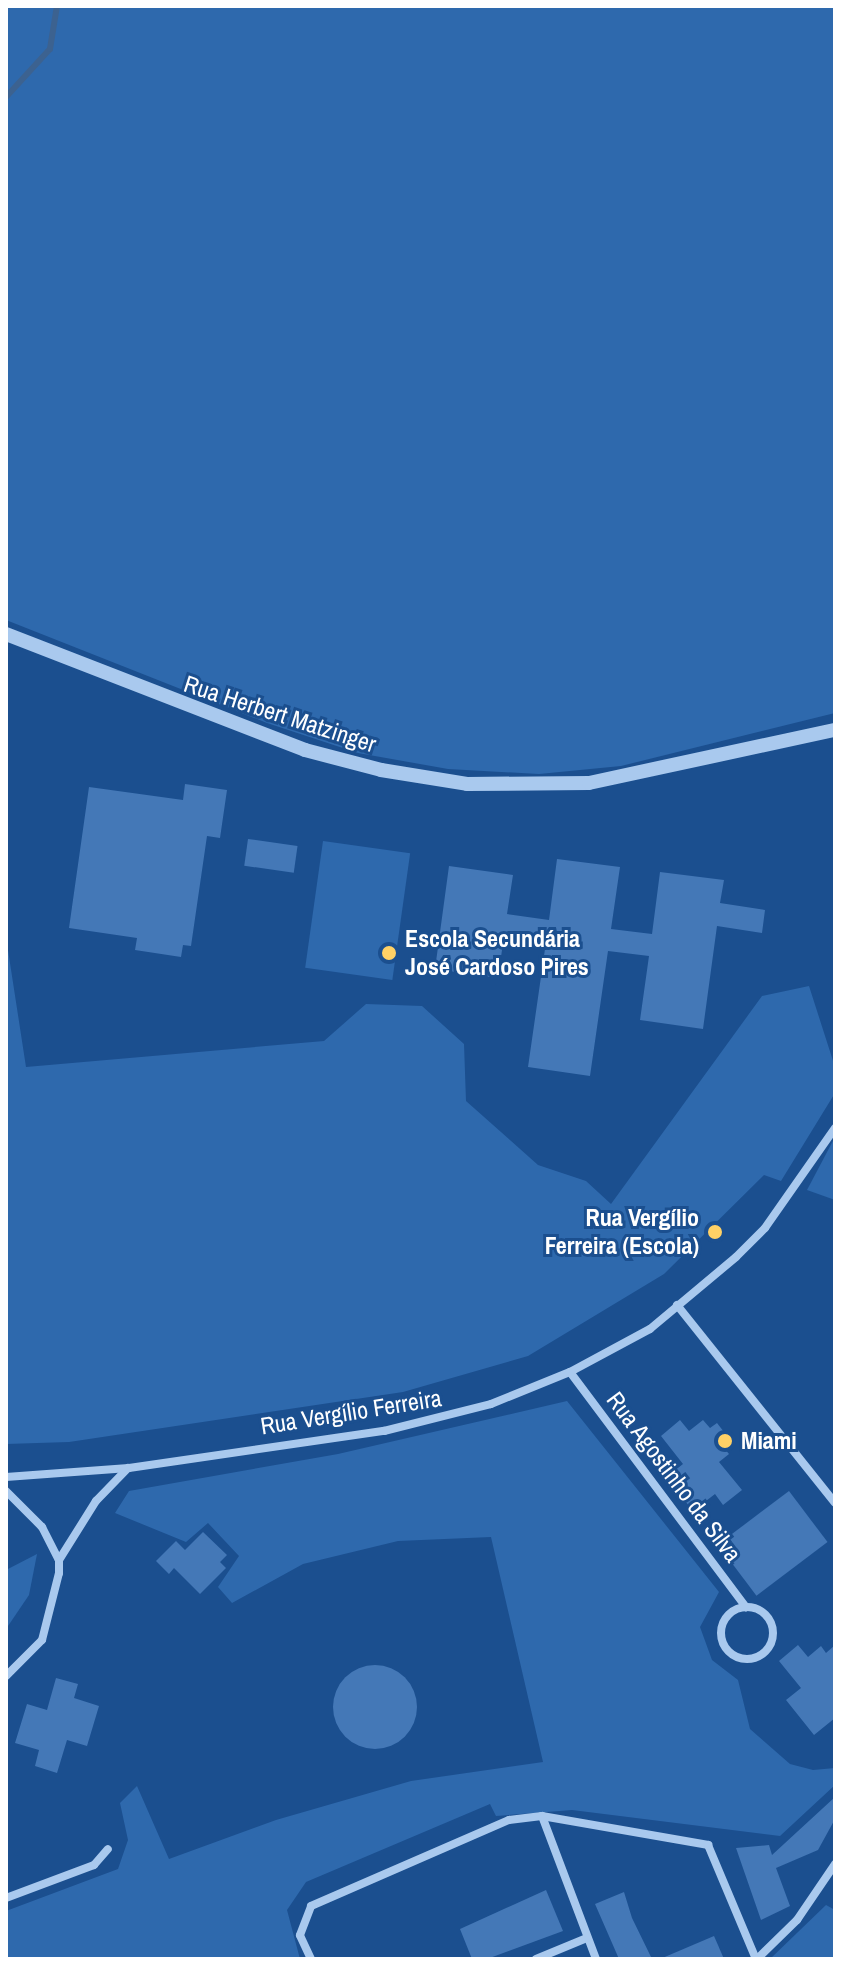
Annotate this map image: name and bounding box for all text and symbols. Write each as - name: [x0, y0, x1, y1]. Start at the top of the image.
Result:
- street label: Rua Herbert Matzinger: [180, 669, 380, 759]
- place label: Escola Secundária José Cardoso Pires: [405, 925, 589, 981]
- marker: Escola Secundária José Cardoso Pires: [380, 944, 398, 962]
- place label: Rua Vergílio Ferreira (Escola): [545, 1204, 699, 1260]
- marker: Rua Vergílio Ferreira (Escola): [706, 1223, 724, 1241]
- street label: Rua Vergílio Ferreira: [258, 1383, 444, 1441]
- street label: Rua Agostinho da Silva: [600, 1386, 748, 1568]
- place label: Miami: [741, 1427, 797, 1455]
- marker: Miami: [716, 1432, 734, 1450]

